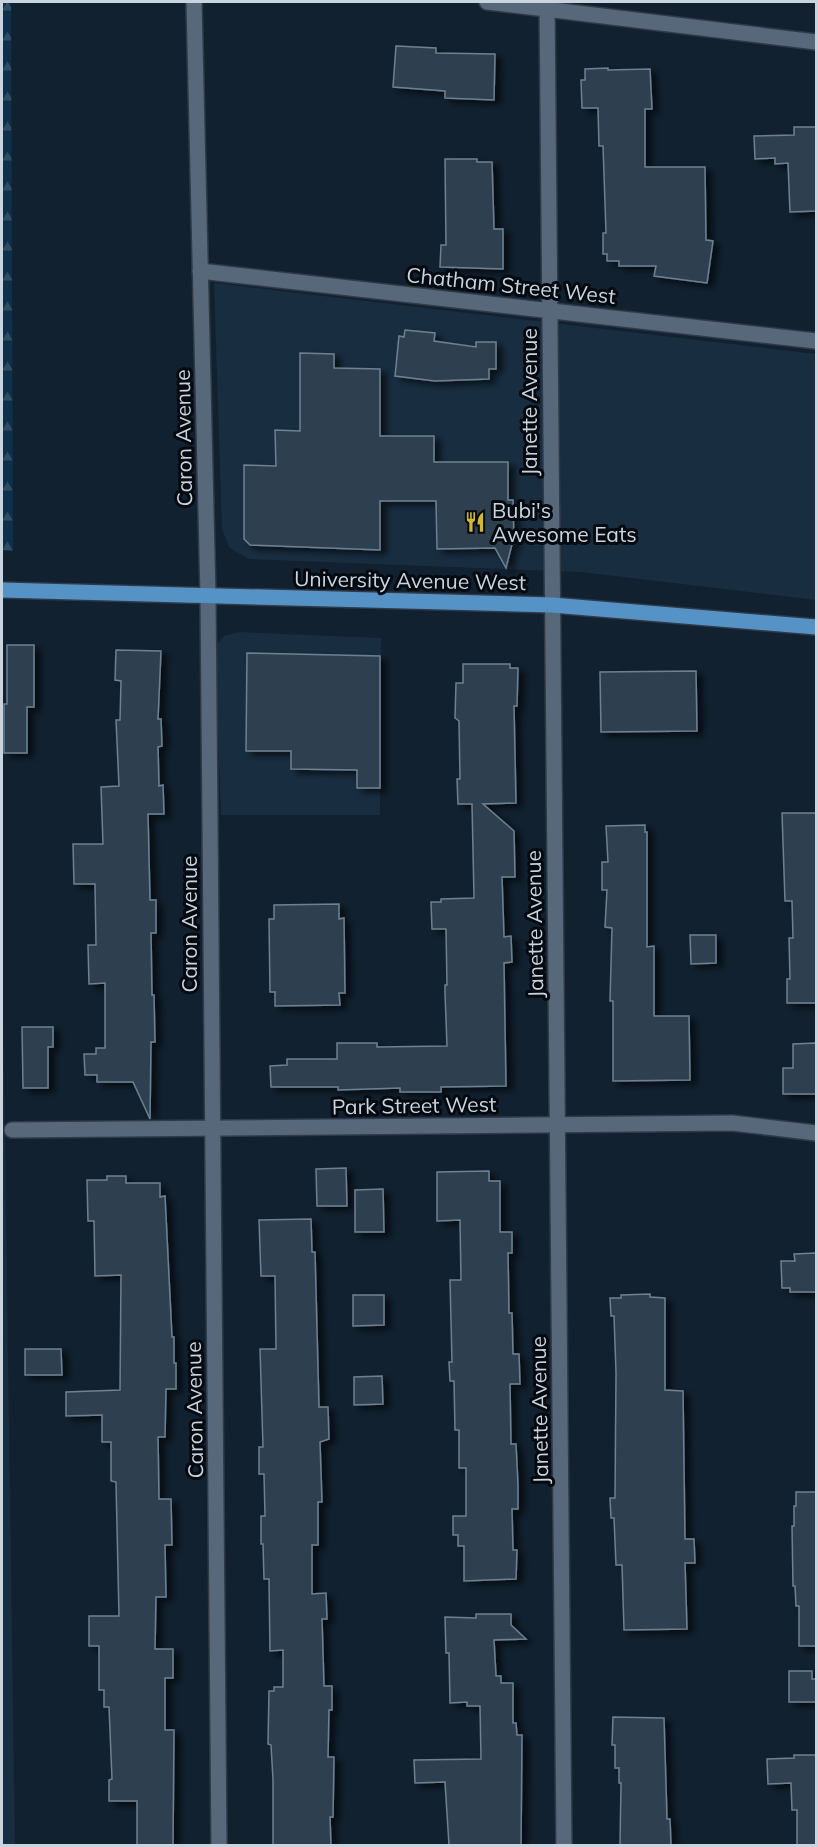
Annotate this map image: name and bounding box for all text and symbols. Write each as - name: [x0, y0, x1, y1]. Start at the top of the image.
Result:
- street label: Chatham Street West: [405, 261, 617, 309]
- street label: Janette Avenue: [516, 328, 542, 476]
- street label: Caron Avenue: [169, 369, 197, 507]
- place label: Bubi's Awesome Eats: [492, 497, 637, 547]
- restaurant icon: Bubi's Awesome Eats: [463, 510, 487, 534]
- street label: University Avenue West: [294, 565, 526, 595]
- street label: Janette Avenue: [520, 850, 548, 998]
- street label: Caron Avenue: [176, 855, 202, 993]
- street label: Park Street West: [332, 1091, 496, 1119]
- street label: Janette Avenue: [525, 1336, 553, 1484]
- street label: Caron Avenue: [180, 1341, 208, 1479]

